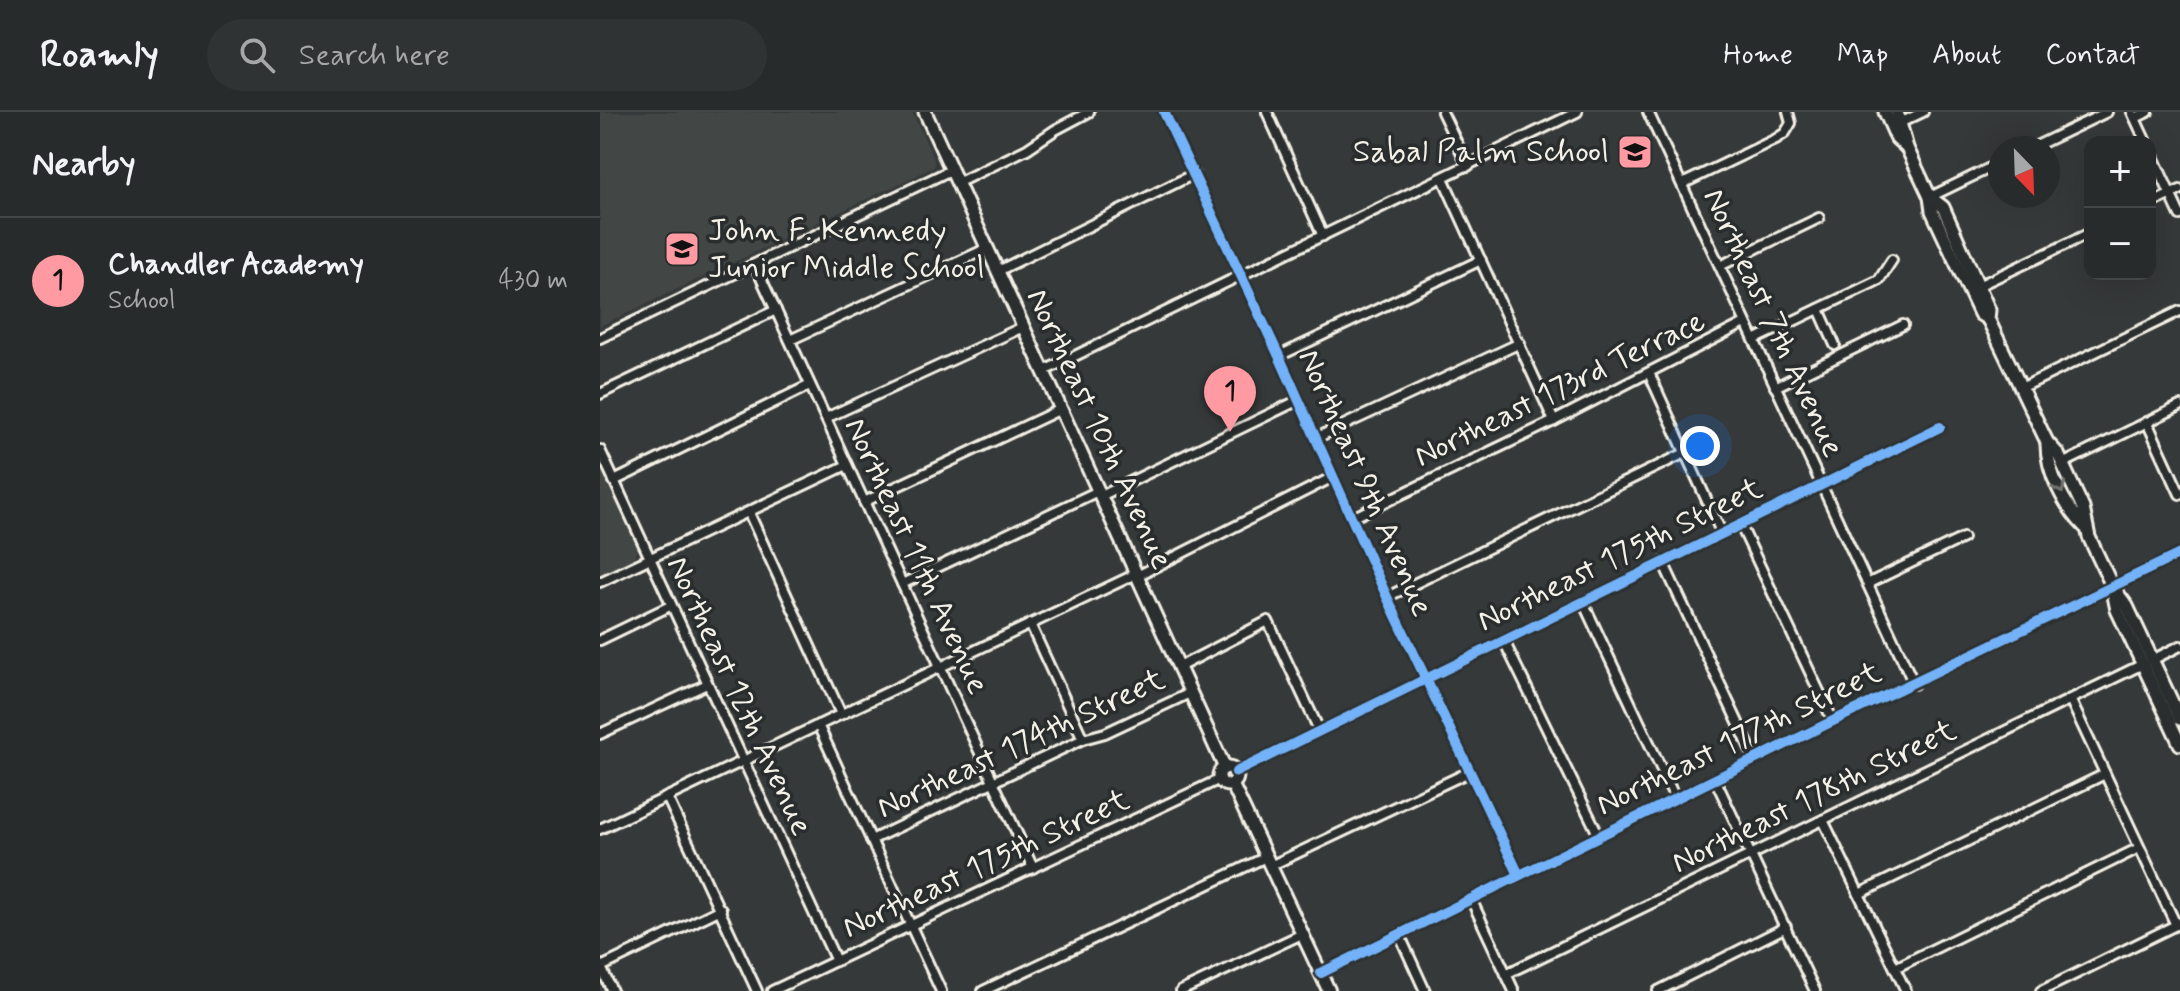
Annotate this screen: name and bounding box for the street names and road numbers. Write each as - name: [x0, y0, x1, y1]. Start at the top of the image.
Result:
- street label: Northeast 7th Avenue: [1692, 182, 1854, 464]
- street label: Northeast 10th Avenue: [1016, 282, 1182, 576]
- street label: Northeast 173rd Terrace: [1408, 300, 1712, 478]
- street label: Northeast 9th Avenue: [1287, 343, 1443, 623]
- street label: Northeast 11th Avenue: [834, 411, 998, 701]
- street label: Northeast 175th Street: [1471, 468, 1769, 642]
- street label: Northeast 12th Avenue: [656, 550, 822, 842]
- street label: Northeast 177th Street: [1590, 652, 1889, 826]
- street label: Northeast 174th Street: [870, 659, 1172, 829]
- street label: Northeast 178th Street: [1665, 710, 1963, 884]
- street label: Northeast 175th Street: [836, 779, 1136, 949]

